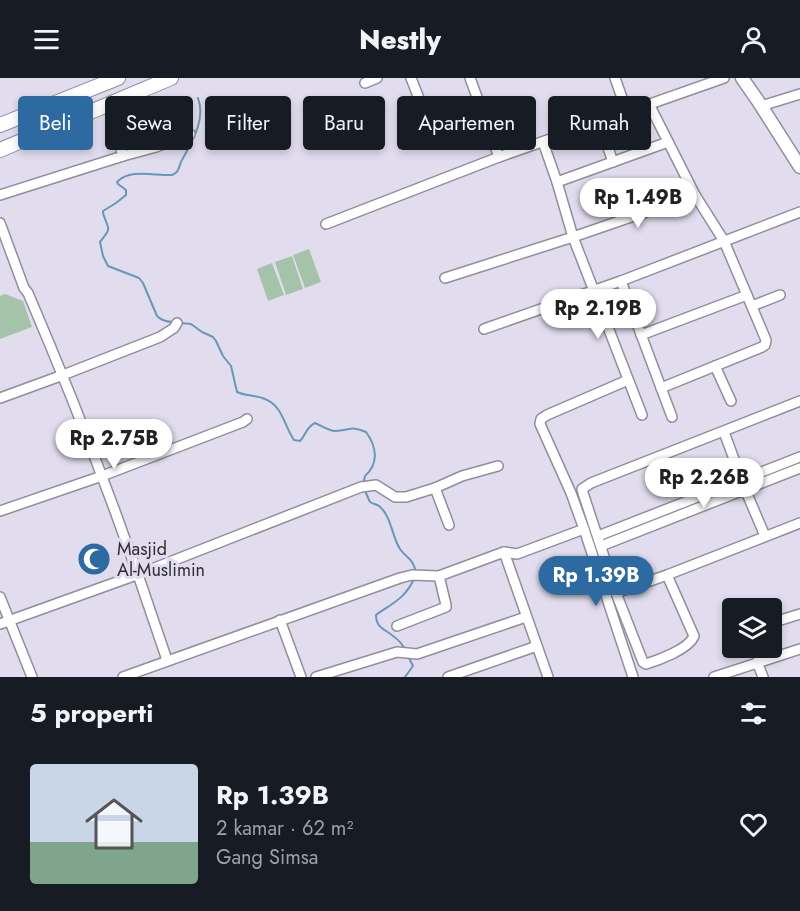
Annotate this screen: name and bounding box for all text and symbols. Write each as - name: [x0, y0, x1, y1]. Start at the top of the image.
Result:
- text: Nestly: [359, 20, 441, 59]
- icon: menu: [30, 23, 63, 56]
- icon: person: [737, 23, 770, 56]
- chip: Beli: [18, 96, 93, 150]
- chip: Sewa: [105, 96, 193, 150]
- chip: Filter: [205, 96, 291, 150]
- chip: Baru: [303, 96, 385, 150]
- chip: Apartemen: [397, 96, 536, 150]
- chip: Rumah: [548, 96, 651, 150]
- pin: Rp 1.49B: [576, 178, 700, 229]
- text: Rp 1.49B: [594, 183, 682, 212]
- pin: Rp 2.19B: [536, 289, 660, 340]
- text: Rp 2.19B: [554, 294, 642, 323]
- pin: Rp 2.75B: [52, 419, 176, 470]
- text: Rp 2.75B: [69, 424, 159, 453]
- pin: Rp 2.26B: [642, 458, 766, 509]
- text: Rp 2.26B: [659, 463, 749, 492]
- place label: Masjid Al-Muslimin: [117, 536, 205, 583]
- mosque icon: Masjid Al-Muslimin: [76, 541, 112, 577]
- pin: Rp 1.39B: [534, 556, 658, 607]
- text: Rp 1.39B: [553, 561, 639, 590]
- map controls: [722, 598, 782, 658]
- button: layers: [722, 598, 782, 658]
- text: 5 properti: [30, 694, 153, 732]
- icon: filters: [737, 697, 770, 730]
- text: Rp 1.39B: [216, 776, 329, 814]
- icon: home: [78, 788, 150, 860]
- icon: heart: [737, 808, 770, 841]
- text: 2 kamar · 62 m²: [216, 814, 353, 843]
- text: Gang Simsa: [216, 843, 318, 872]

